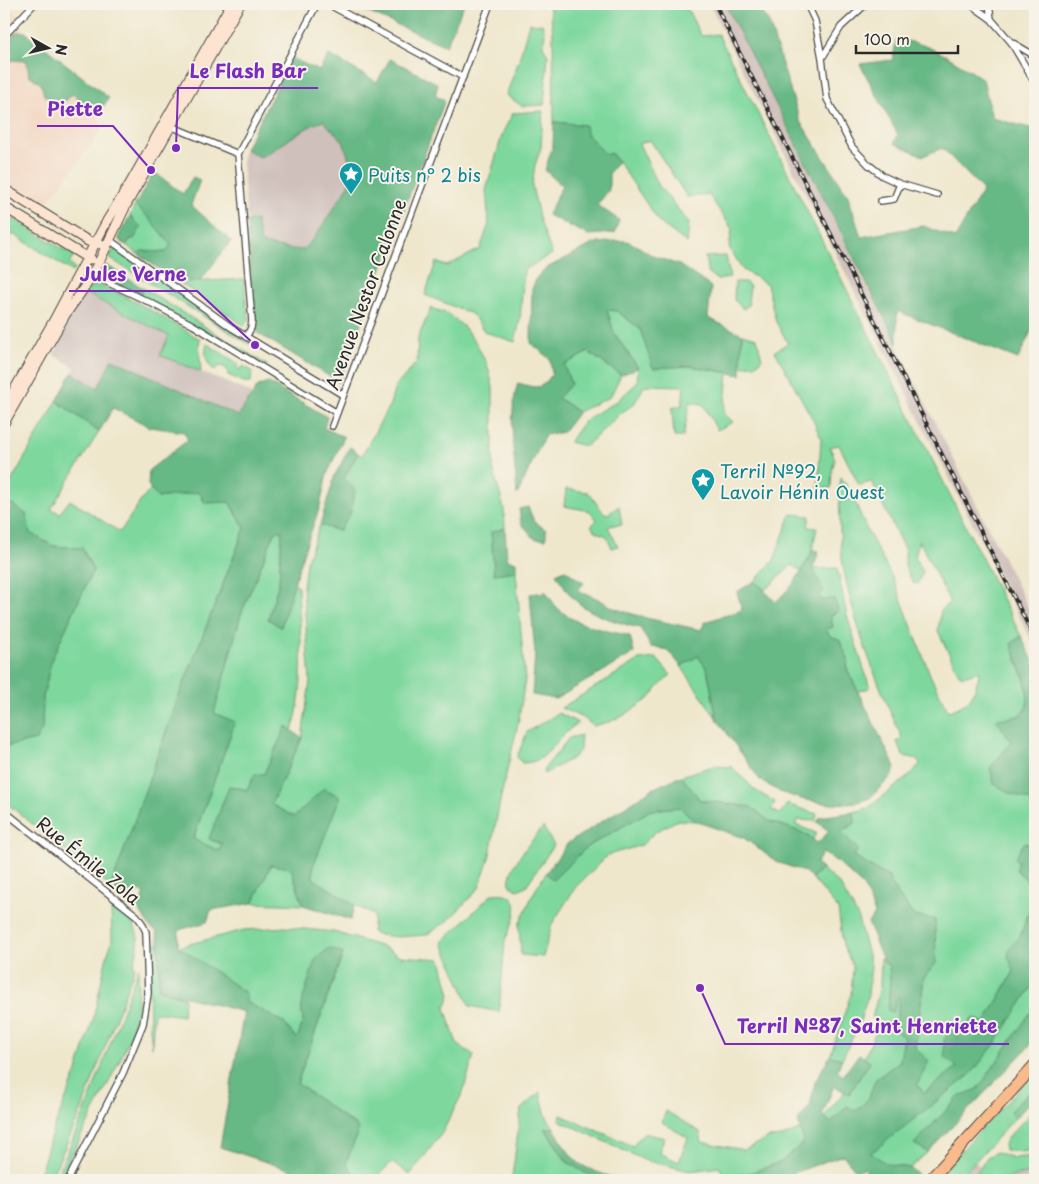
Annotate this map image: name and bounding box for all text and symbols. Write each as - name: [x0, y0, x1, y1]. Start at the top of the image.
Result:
- north arrow: [22, 22, 72, 72]
- scale bar: [856, 22, 959, 54]
- text: 100 m: [864, 27, 910, 50]
- text: N: [50, 43, 73, 57]
- callout: Le Flash Bar: [178, 54, 318, 88]
- text: Le Flash Bar: [190, 56, 307, 84]
- callout: Piette: [37, 92, 113, 126]
- text: Piette: [47, 94, 103, 122]
- place icon: Puits n° 2 bis: [338, 161, 364, 195]
- place label: Puits n° 2 bis: [368, 161, 481, 188]
- street label: Avenue Nestor Calonne: [318, 194, 412, 393]
- callout: Jules Verne: [69, 257, 197, 291]
- text: Jules Verne: [80, 259, 187, 287]
- place label: Terril №92, Lavoir Hénin Ouest: [720, 457, 885, 505]
- place icon: Terril №92, Lavoir Hénin Ouest: [690, 467, 716, 501]
- street label: Rue Émile Zola: [31, 810, 147, 910]
- callout: Terril №87, Saint Henriette: [725, 1010, 1009, 1044]
- text: Terril №87, Saint Henriette: [737, 1011, 997, 1039]

